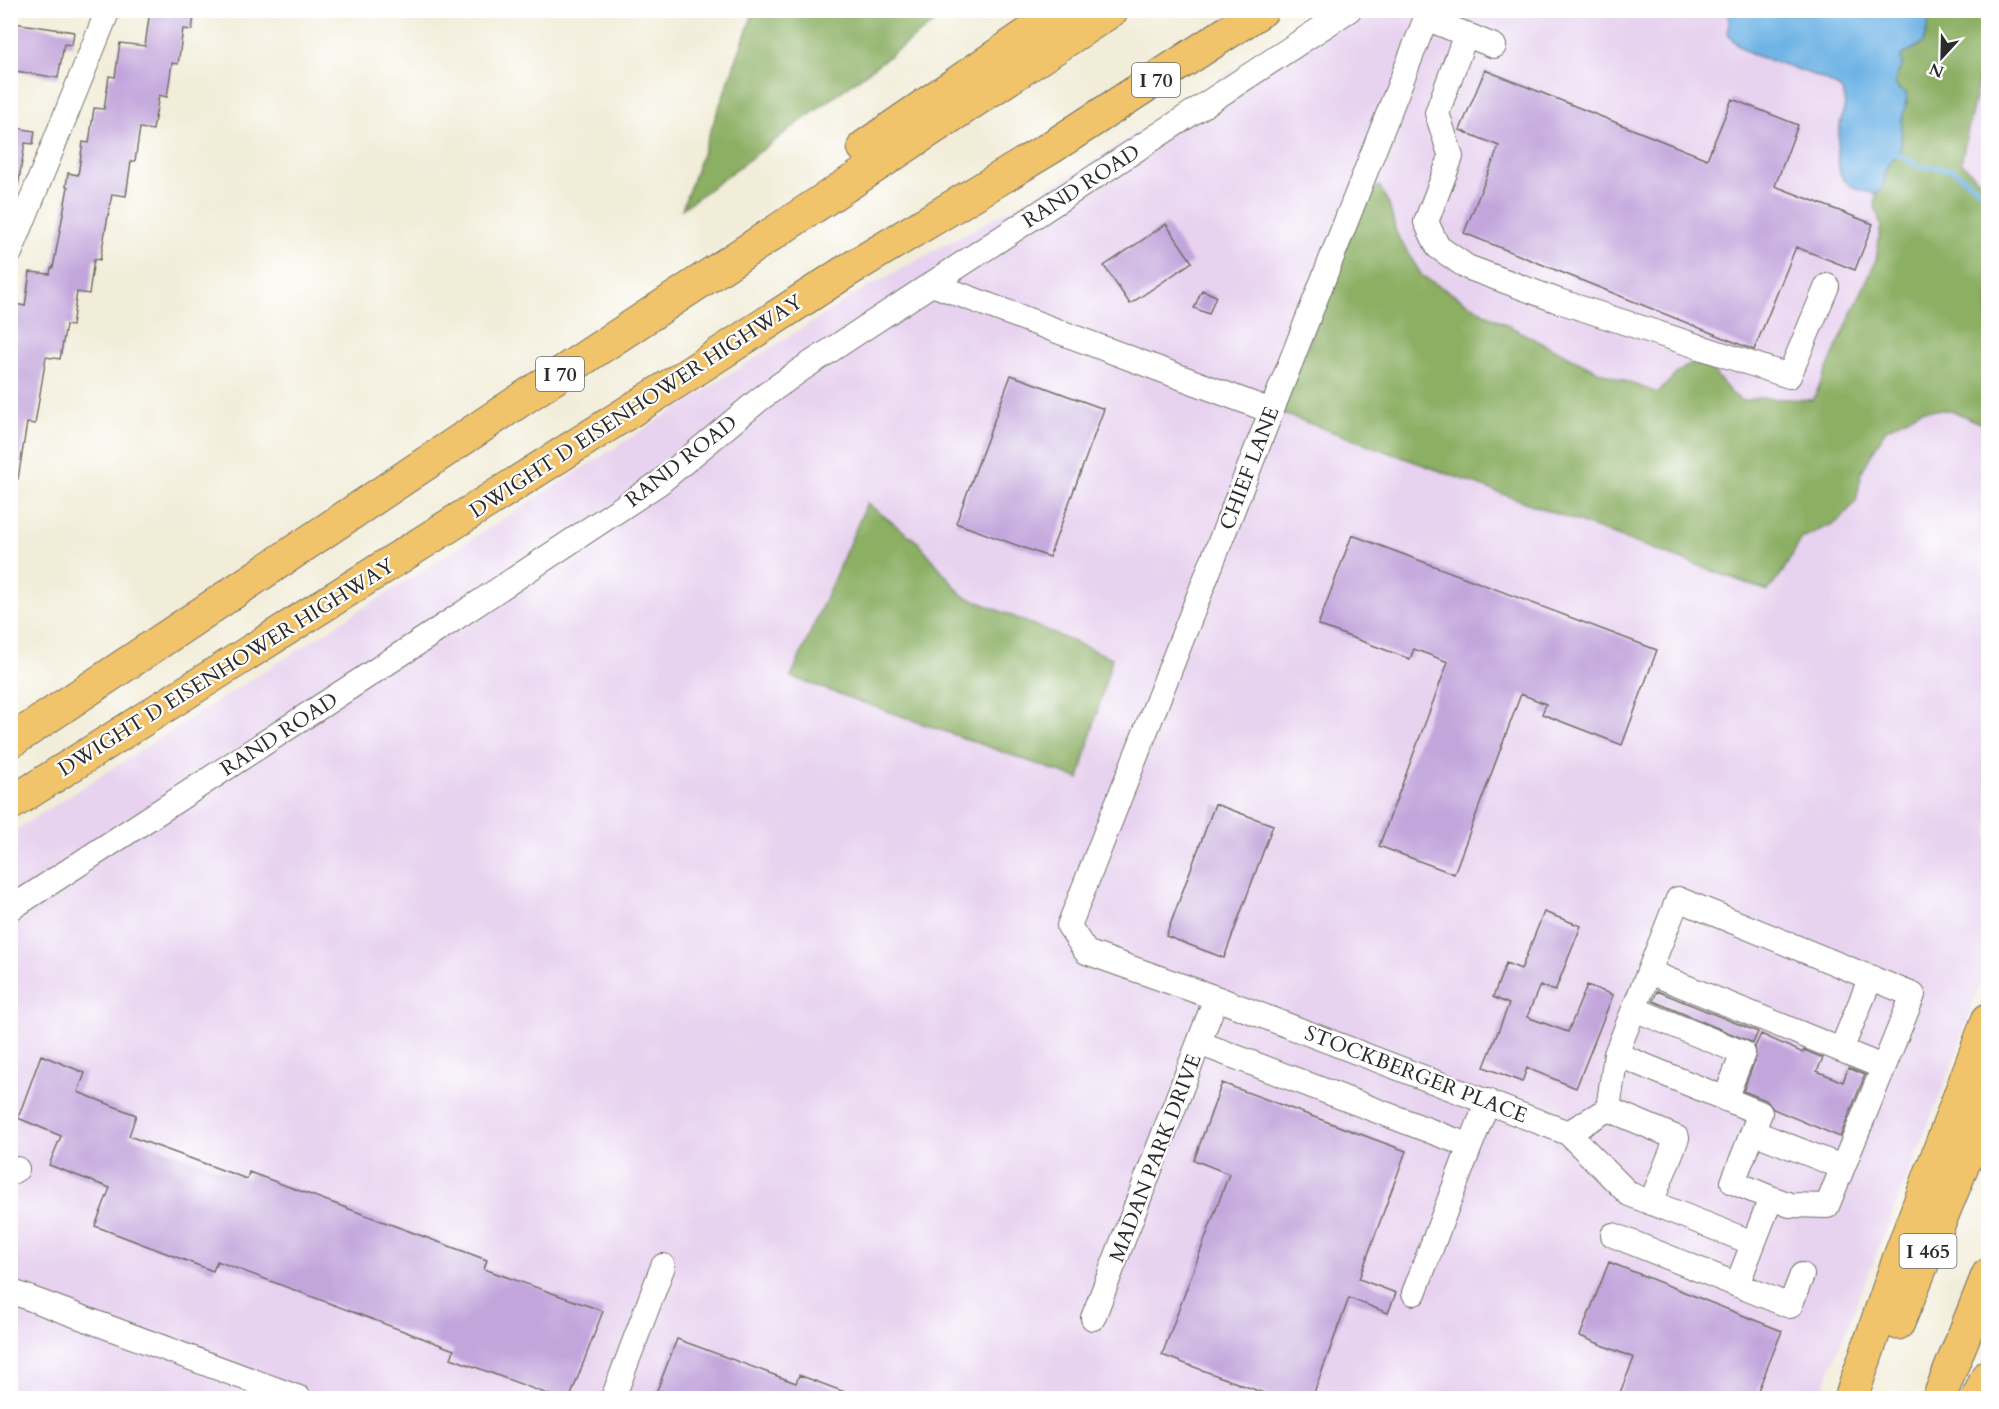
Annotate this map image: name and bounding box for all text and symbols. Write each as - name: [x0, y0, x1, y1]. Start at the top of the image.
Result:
- north arrow: [1912, 27, 1972, 87]
- text: N: [1926, 57, 1947, 83]
- road number: I 70: [1132, 63, 1180, 97]
- street label: RAND ROAD: [1017, 138, 1146, 235]
- street label: DWIGHT D EISENHOWER HIGHWAY: [464, 287, 809, 525]
- road number: I 70: [536, 357, 584, 391]
- street label: CHIEF LANE: [1213, 402, 1286, 534]
- street label: RAND ROAD: [619, 408, 743, 514]
- street label: DWIGHT D EISENHOWER HIGHWAY: [53, 551, 400, 783]
- street label: RAND ROAD: [215, 686, 344, 783]
- street label: STOCKBERGER PLACE: [1300, 1019, 1531, 1130]
- street label: MADAN PARK DRIVE: [1102, 1050, 1209, 1266]
- road number: I 465: [1900, 1234, 1956, 1268]

